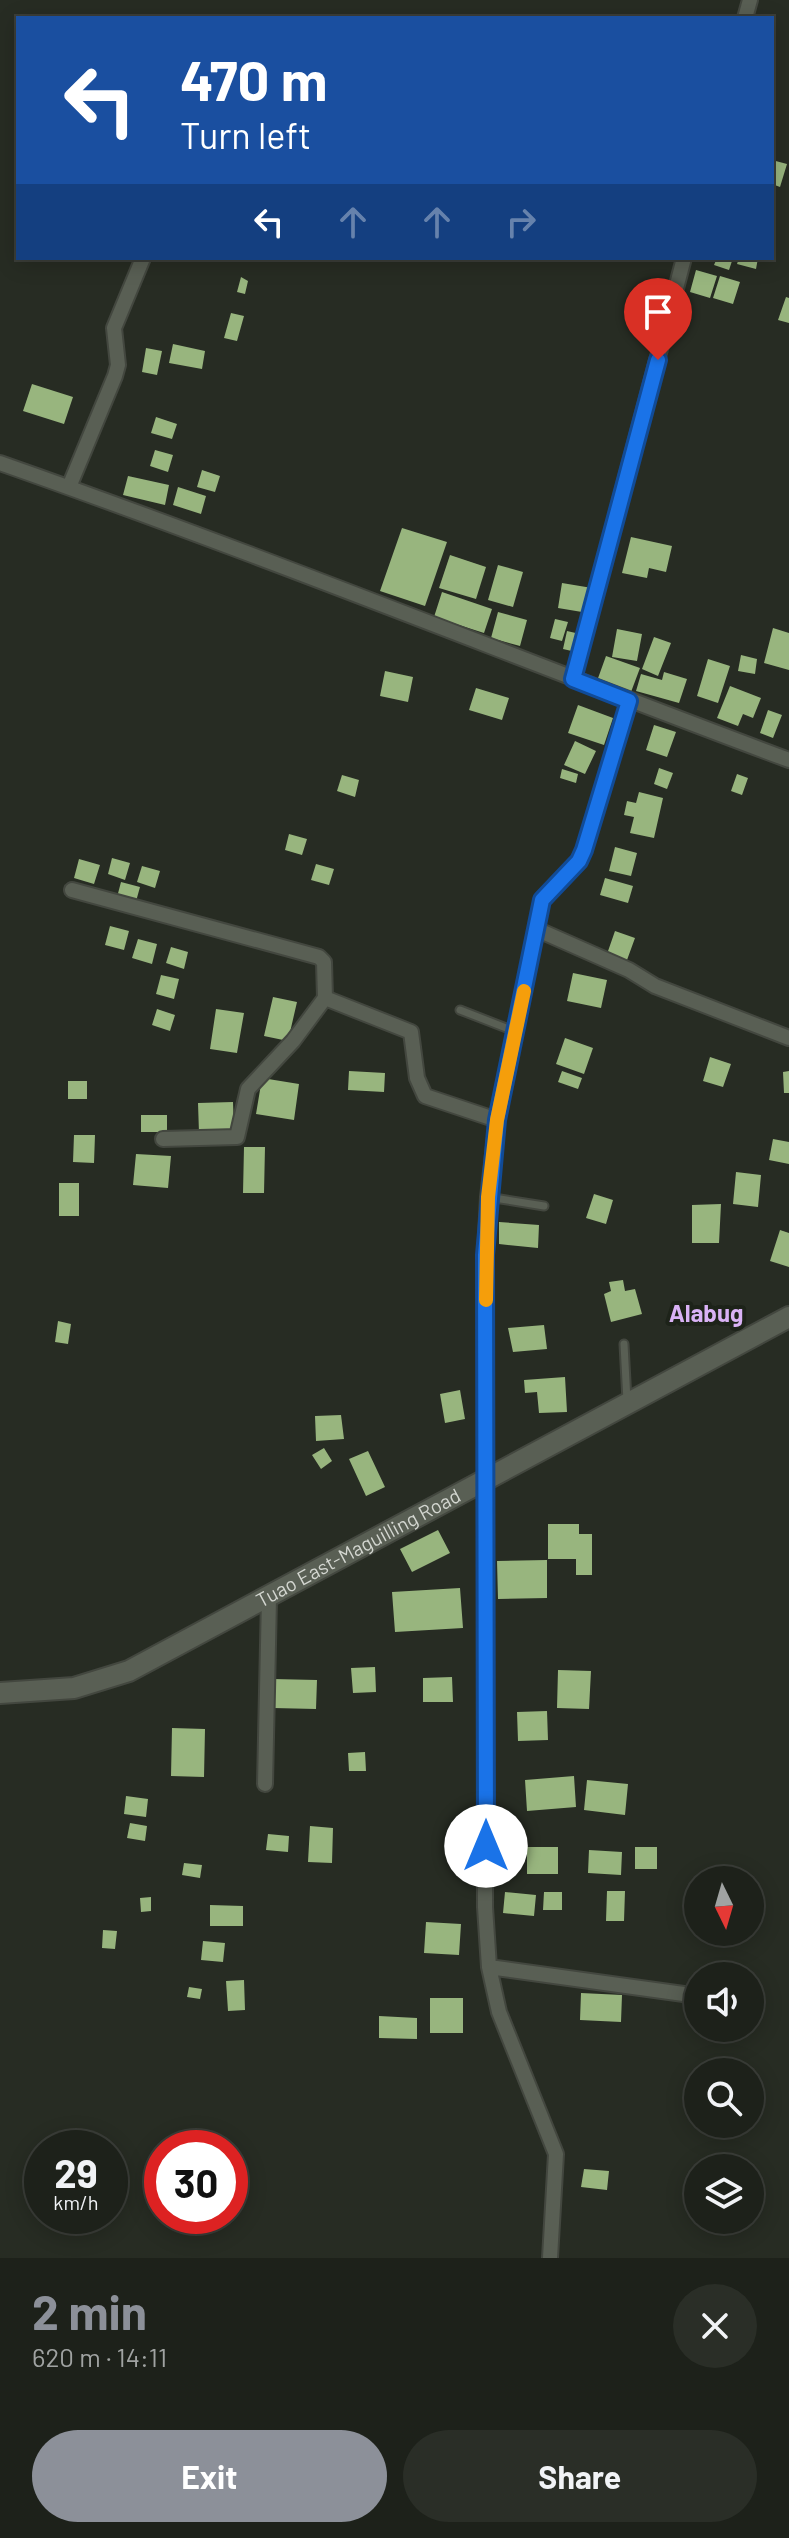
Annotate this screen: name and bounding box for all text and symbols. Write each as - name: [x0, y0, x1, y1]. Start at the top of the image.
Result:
- text: 470 m: [180, 45, 328, 112]
- icon: left: [48, 48, 152, 152]
- text: Turn left: [180, 113, 311, 156]
- icon: left: [247, 200, 291, 244]
- icon: ahead: [331, 200, 375, 244]
- icon: ahead: [415, 200, 459, 244]
- icon: right: [499, 200, 543, 244]
- pin: [624, 278, 692, 360]
- icon: arrive: [636, 290, 680, 334]
- district label: Alabug: [669, 1298, 743, 1327]
- street label: Tuao East-Maguilling Road: [252, 1483, 464, 1612]
- position arrow: [444, 1804, 528, 1888]
- north arrow: [684, 1866, 764, 1946]
- map controls: [684, 1866, 764, 2234]
- button: sound: [684, 1962, 764, 2042]
- button: search: [684, 2058, 764, 2138]
- speed limit sign: 30: [144, 2130, 248, 2234]
- text: 29: [54, 2148, 98, 2196]
- button: layers: [684, 2154, 764, 2234]
- text: km/h: [53, 2190, 99, 2214]
- text: 2 min: [32, 2282, 147, 2340]
- button: close: [673, 2284, 757, 2368]
- text: 620 m · 14:11: [32, 2341, 167, 2372]
- button: Exit: [32, 2430, 387, 2522]
- button: Share: [403, 2430, 757, 2522]

